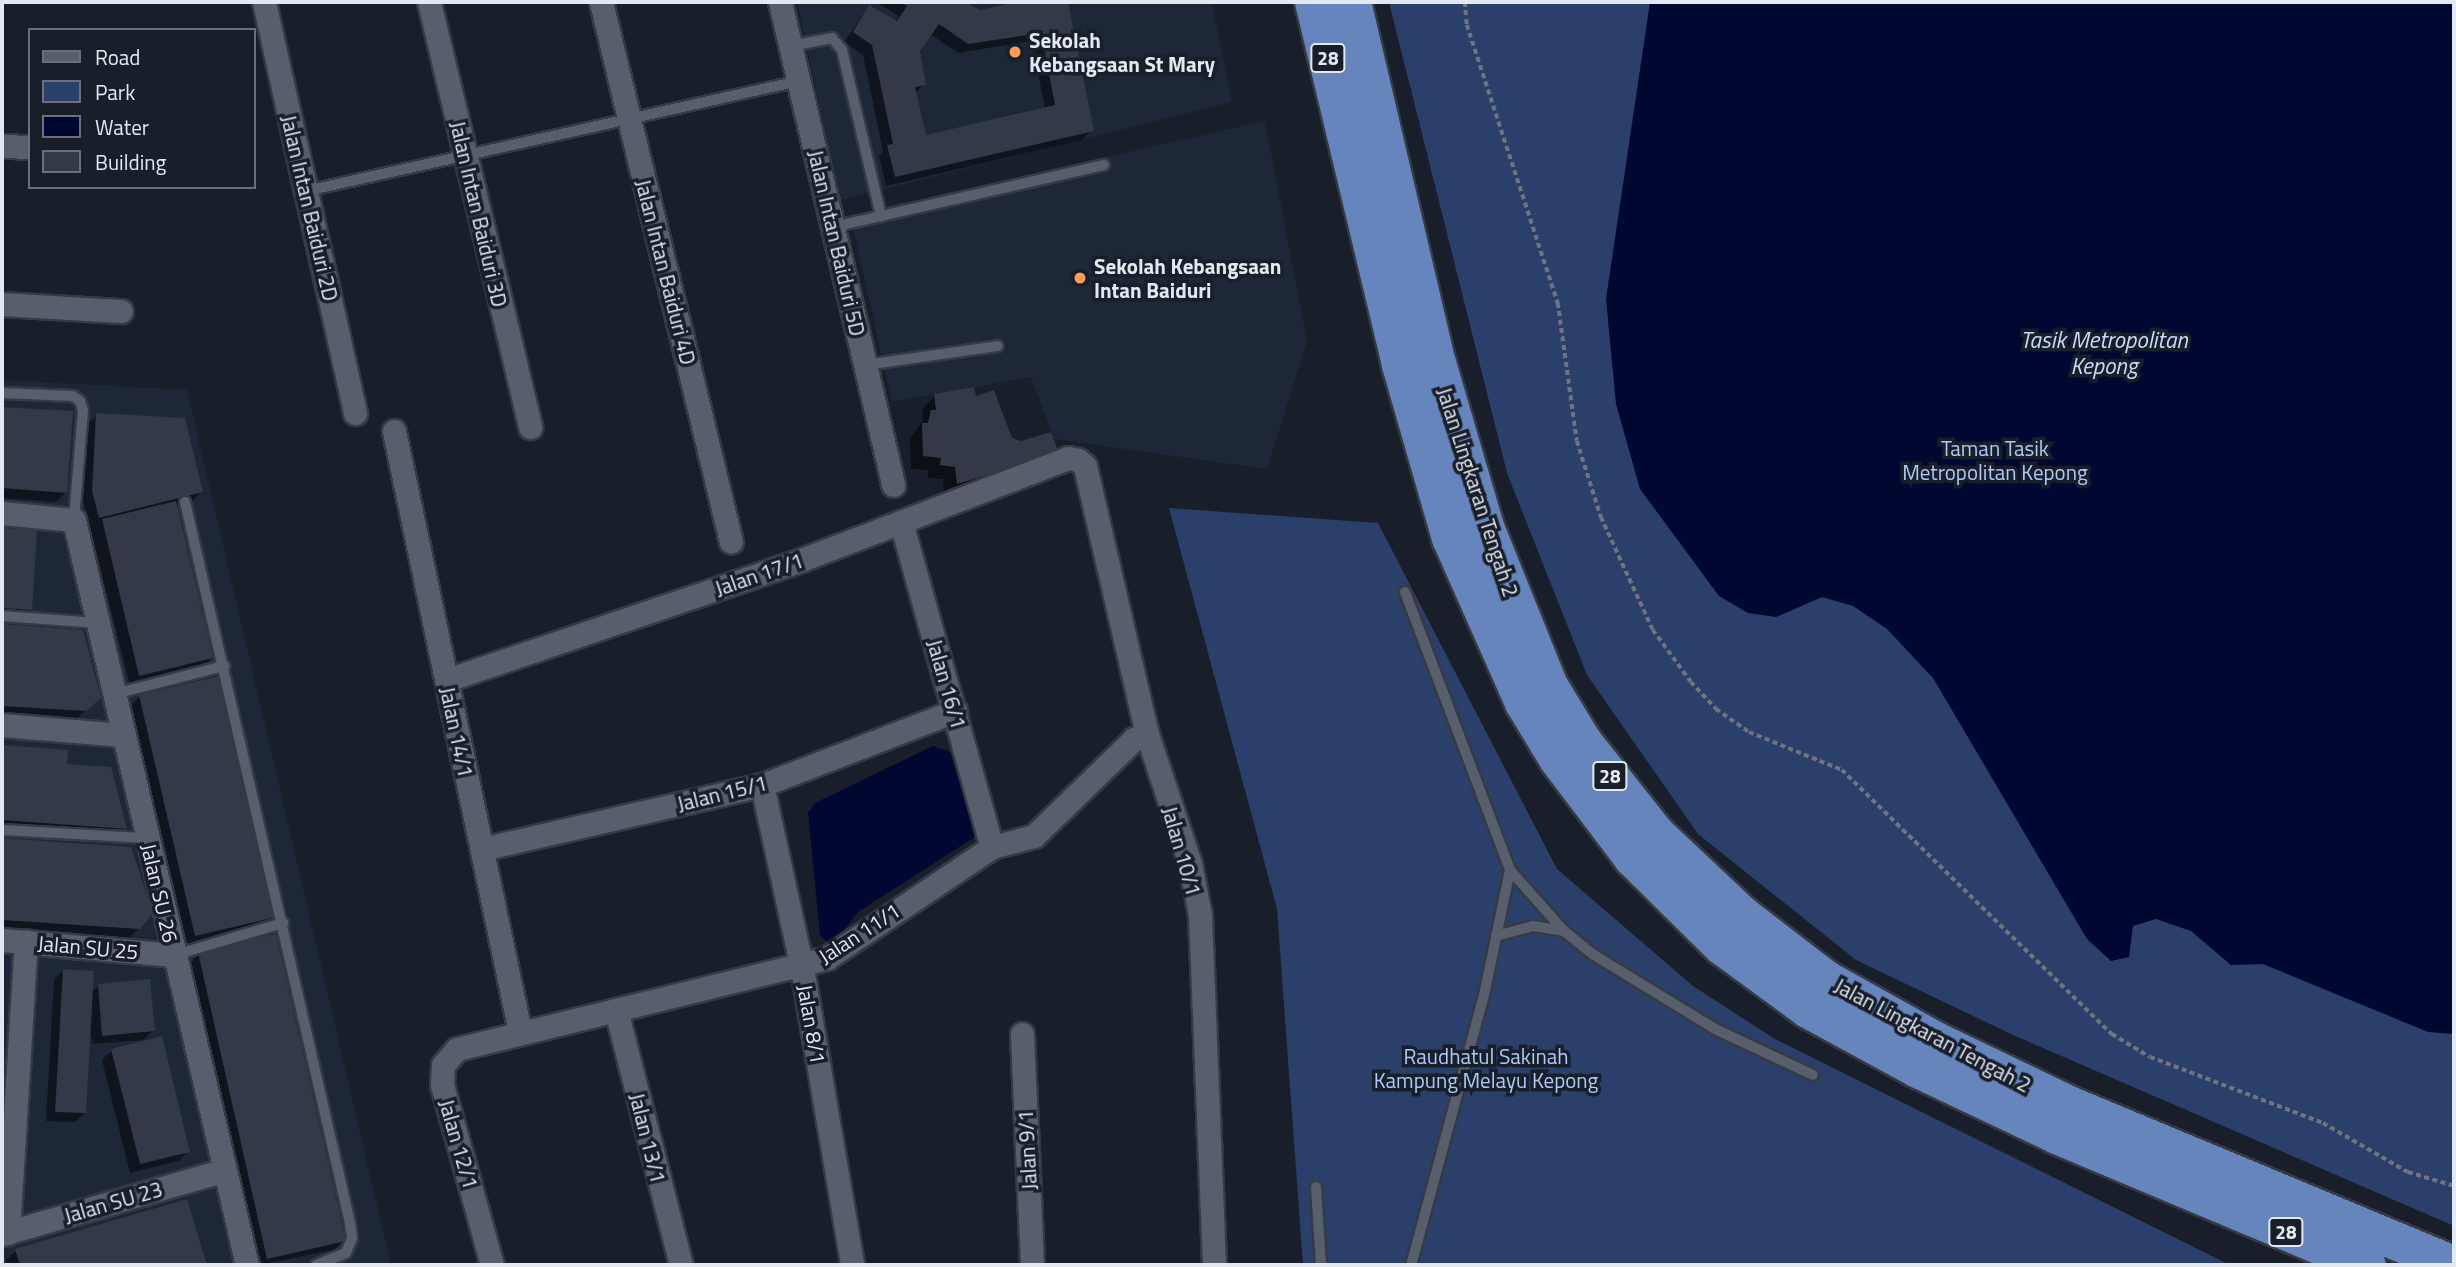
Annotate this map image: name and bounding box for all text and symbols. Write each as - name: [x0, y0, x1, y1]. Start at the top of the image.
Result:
- place label: Sekolah Kebangsaan St Mary: [1029, 27, 1215, 77]
- legend: [28, 28, 256, 189]
- text: Road: [95, 41, 140, 73]
- road number: 28: [1309, 43, 1347, 74]
- marker: Sekolah Kebangsaan St Mary: [1007, 44, 1023, 60]
- text: Park: [95, 76, 135, 108]
- text: Water: [95, 111, 149, 143]
- street label: Jalan Intan Baiduri 2D: [276, 113, 344, 303]
- street label: Jalan Intan Baiduri 3D: [445, 119, 513, 309]
- text: Building: [95, 146, 166, 178]
- street label: Jalan Intan Baiduri 5D: [803, 148, 871, 338]
- street label: Jalan Intan Baiduri 4D: [631, 177, 701, 367]
- place label: Sekolah Kebangsaan Intan Baiduri: [1094, 253, 1281, 303]
- marker: Sekolah Kebangsaan Intan Baiduri: [1072, 270, 1088, 286]
- water label: Tasik Metropolitan Kepong: [2020, 326, 2188, 380]
- street label: Jalan Lingkaran Tengah 2: [1432, 384, 1524, 600]
- park label: Taman Tasik Metropolitan Kepong: [1902, 435, 2088, 485]
- street label: Jalan 17/1: [712, 547, 806, 601]
- street label: Jalan 16/1: [922, 636, 972, 732]
- street label: Jalan 14/1: [435, 684, 479, 780]
- road number: 28: [1591, 761, 1629, 792]
- street label: Jalan 15/1: [674, 770, 770, 816]
- street label: Jalan 10/1: [1157, 803, 1207, 899]
- street label: Jalan SU 26: [136, 841, 184, 945]
- street label: Jalan 11/1: [814, 897, 904, 969]
- street label: Jalan SU 25: [37, 930, 139, 964]
- street label: Jalan Lingkaran Tengah 2: [1830, 973, 2036, 1097]
- street label: Jalan 8/1: [793, 982, 831, 1066]
- park label: Raudhatul Sakinah Kampung Melayu Kepong: [1374, 1043, 1598, 1093]
- street label: Jalan 13/1: [625, 1090, 671, 1186]
- street label: Jalan 12/1: [434, 1096, 484, 1192]
- street label: Jalan 9/1: [1012, 1109, 1042, 1191]
- street label: Jalan SU 23: [61, 1176, 165, 1228]
- road number: 28: [2267, 1216, 2305, 1248]

